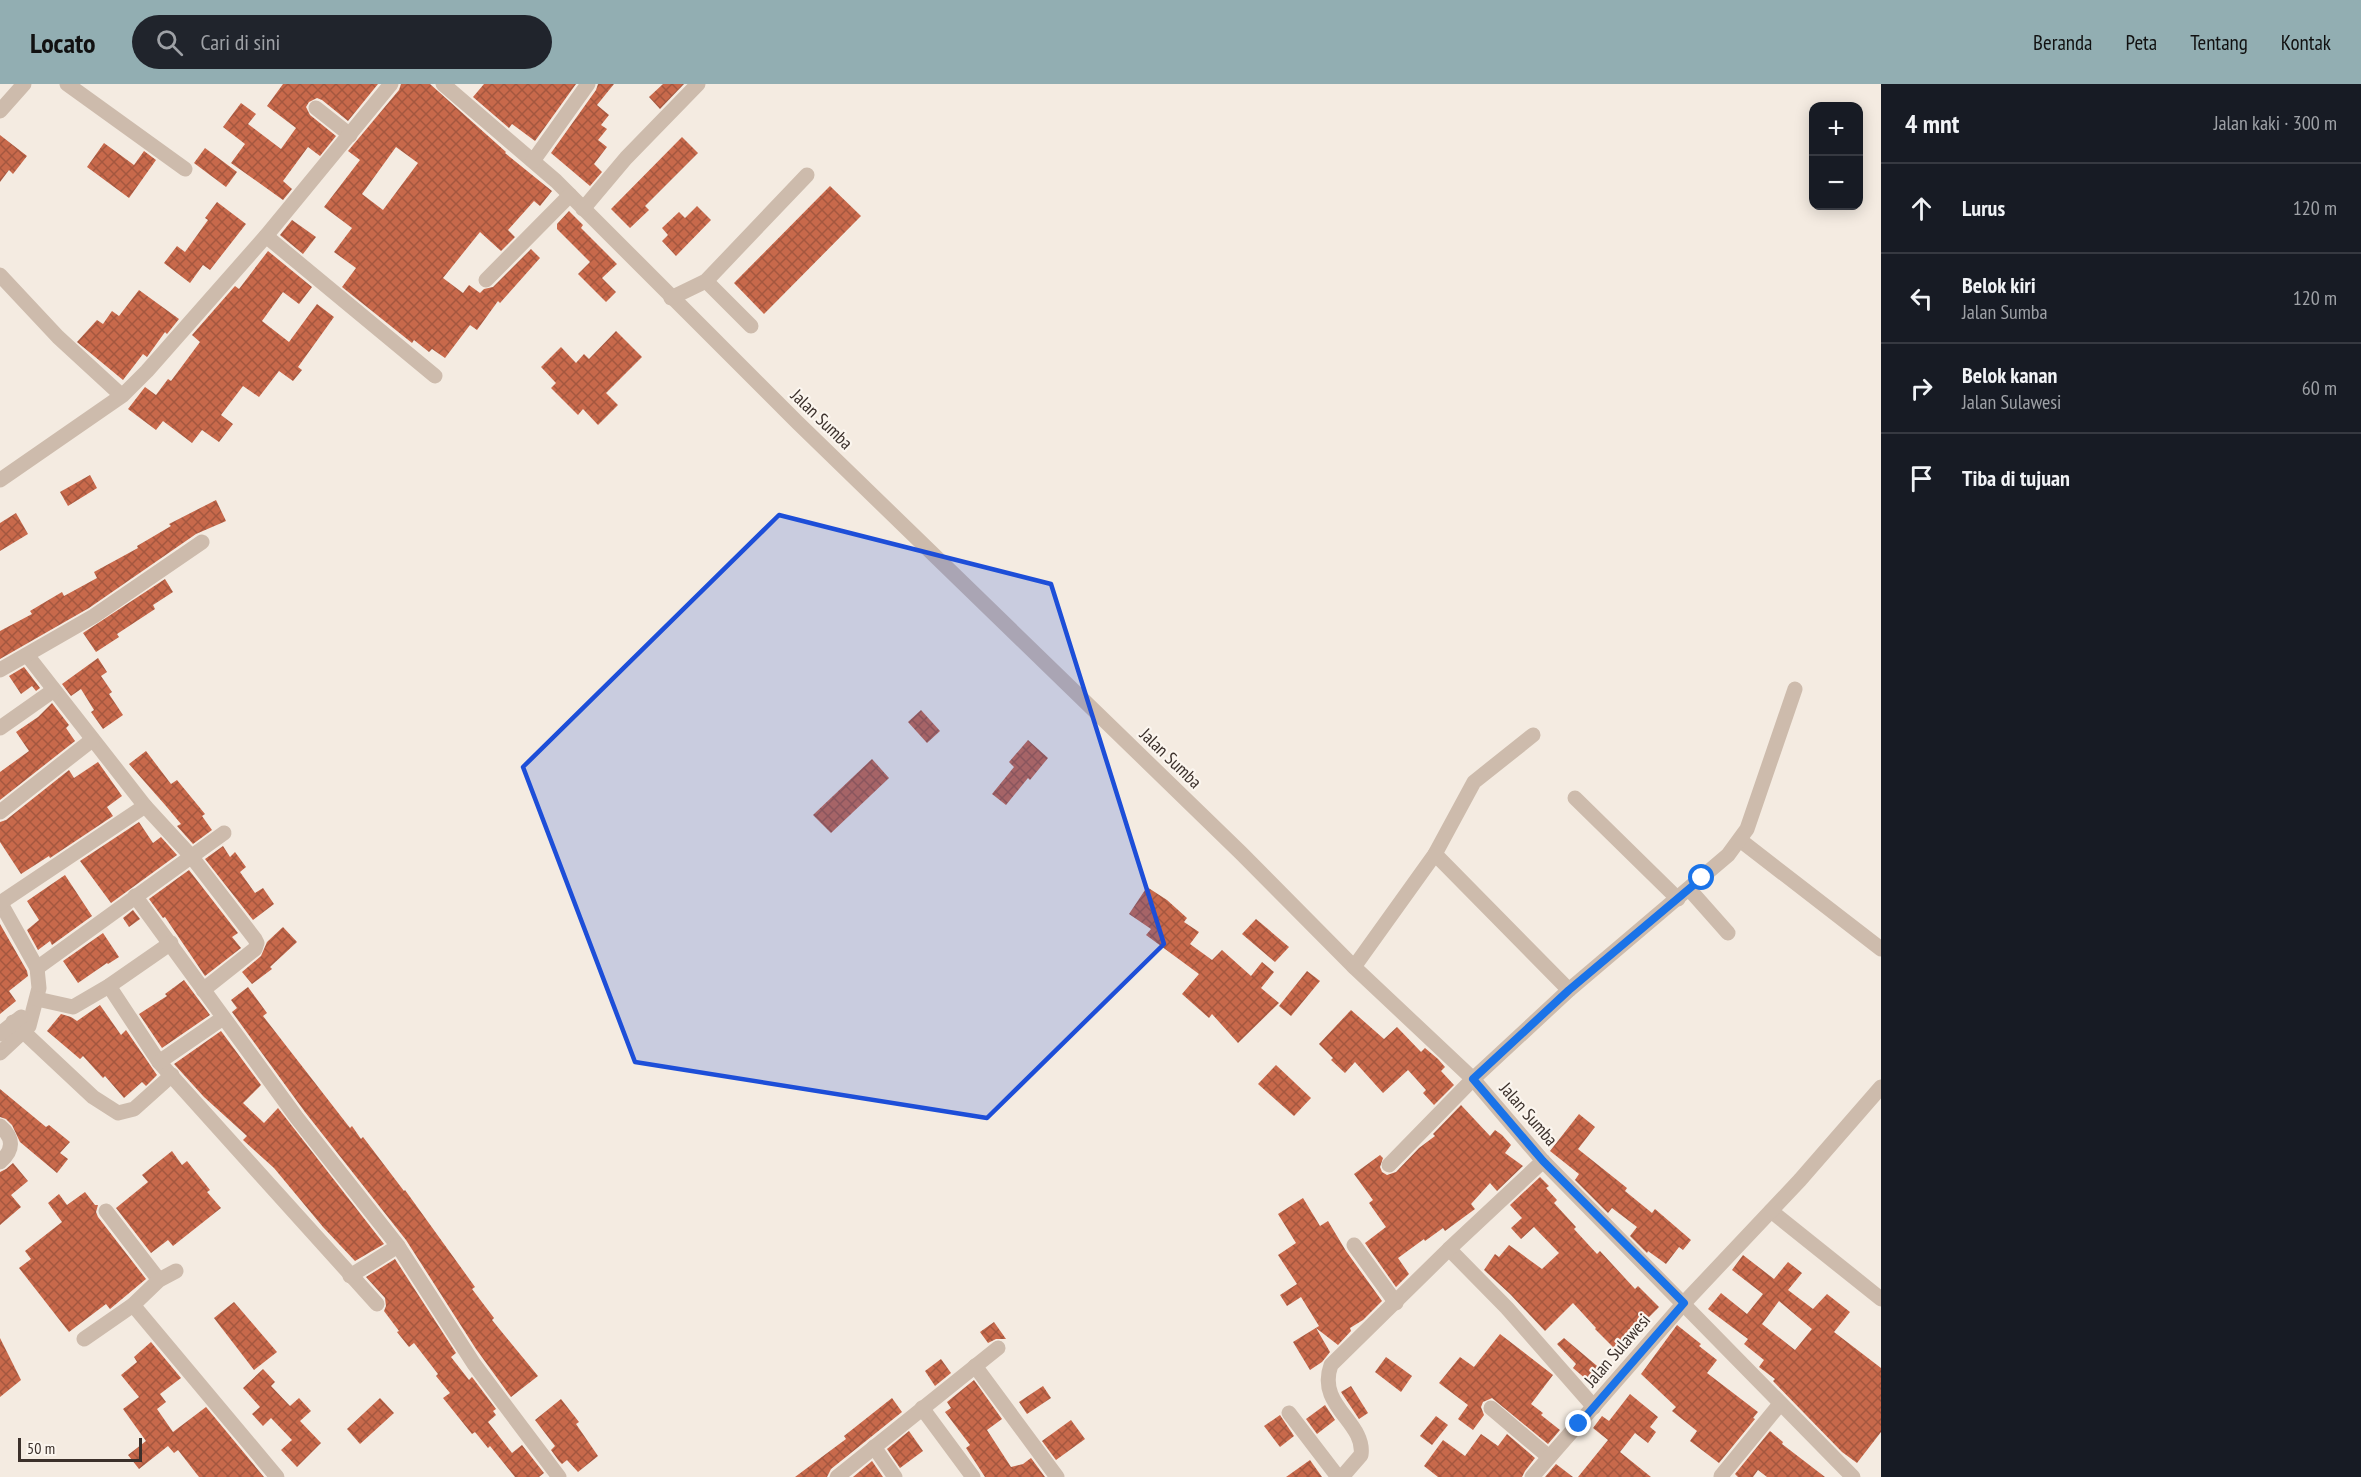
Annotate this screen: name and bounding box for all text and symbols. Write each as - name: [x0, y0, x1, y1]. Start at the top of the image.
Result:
- search box: [132, 15, 552, 69]
- text: Locato: [30, 24, 96, 61]
- icon: search: [153, 26, 186, 59]
- text: Cari di sini: [201, 28, 280, 56]
- text: Beranda: [2033, 29, 2093, 56]
- text: Peta: [2126, 29, 2157, 56]
- text: Tentang: [2190, 29, 2248, 56]
- text: Kontak: [2281, 29, 2331, 56]
- map controls: [1809, 102, 1863, 210]
- button: +: [1809, 102, 1863, 156]
- text: 4 mnt: [1905, 107, 1959, 140]
- text: Jalan kaki · 300 m: [2214, 110, 2337, 136]
- button: −: [1809, 156, 1863, 210]
- icon: ahead: [1905, 192, 1938, 225]
- text: Lurus: [1962, 194, 2005, 222]
- text: 120 m: [2293, 195, 2337, 221]
- text: Belok kiri: [1962, 271, 2036, 299]
- icon: left: [1905, 282, 1938, 315]
- text: 120 m: [2293, 285, 2337, 311]
- text: Jalan Sumba: [1962, 299, 2047, 325]
- text: Belok kanan: [1962, 361, 2057, 389]
- icon: right: [1905, 372, 1938, 405]
- text: 60 m: [2302, 375, 2337, 401]
- street label: Jalan Sumba: [786, 383, 858, 454]
- text: Jalan Sulawesi: [1962, 389, 2061, 415]
- icon: arrive: [1905, 462, 1938, 495]
- text: Tiba di tujuan: [1962, 464, 2070, 492]
- street label: Jalan Sumba: [1135, 722, 1207, 793]
- route start: [1688, 864, 1714, 890]
- street label: Jalan Sumba: [1494, 1077, 1563, 1151]
- street label: Jalan Sulawesi: [1578, 1309, 1655, 1392]
- route end: [1565, 1410, 1591, 1436]
- scale bar: [18, 1435, 142, 1462]
- text: 50 m: [27, 1438, 55, 1458]

